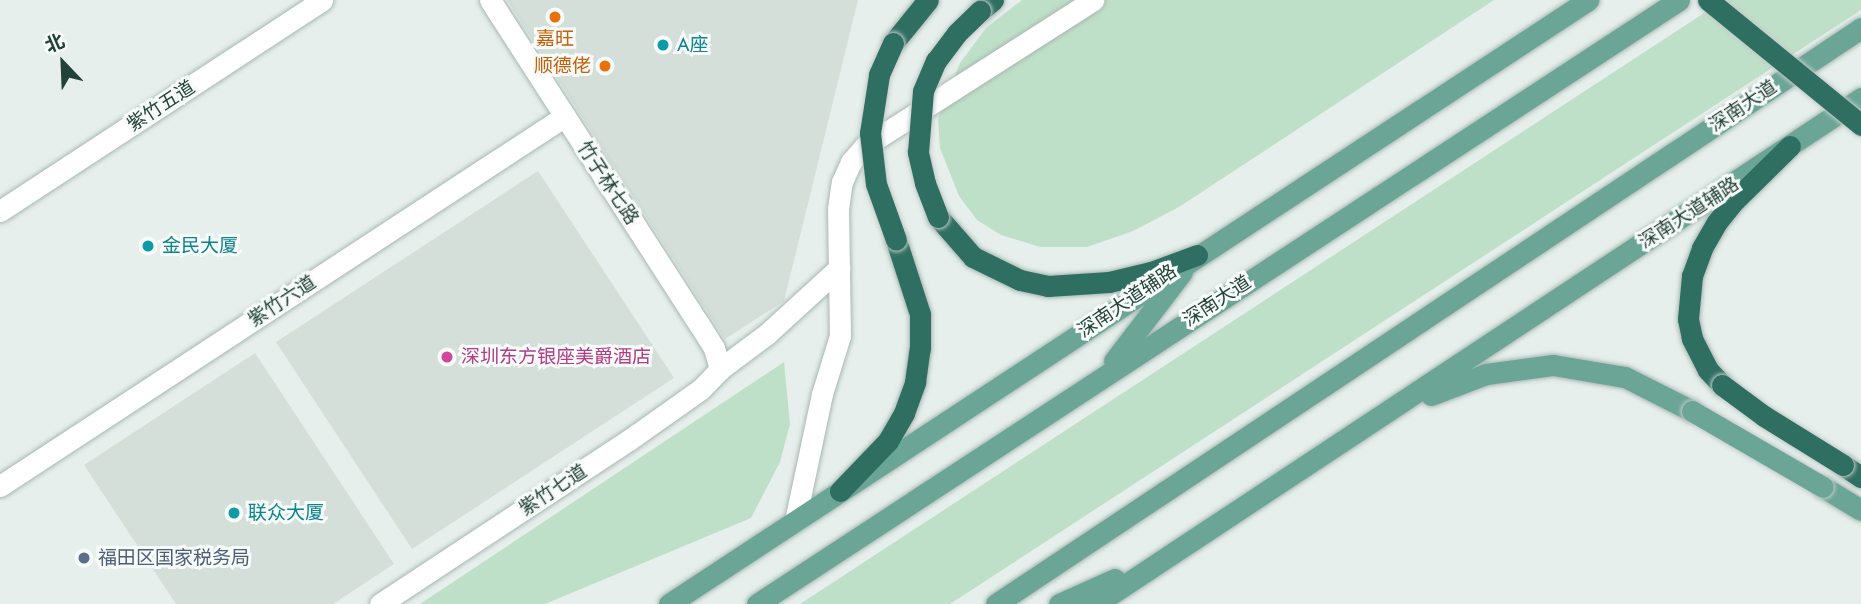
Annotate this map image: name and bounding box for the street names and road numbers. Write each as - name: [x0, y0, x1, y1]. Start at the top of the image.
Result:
- street label: 深南大道: [1705, 75, 1781, 137]
- street label: 紫竹五道: [123, 76, 199, 136]
- street label: 竹子林七路: [573, 137, 643, 229]
- street label: 深南大道辅路: [1635, 172, 1743, 254]
- street label: 深南大道辅路: [1073, 260, 1181, 342]
- street label: 紫竹六道: [244, 271, 320, 331]
- street label: 深南大道: [1179, 271, 1255, 331]
- street label: 紫竹七道: [515, 460, 591, 520]

